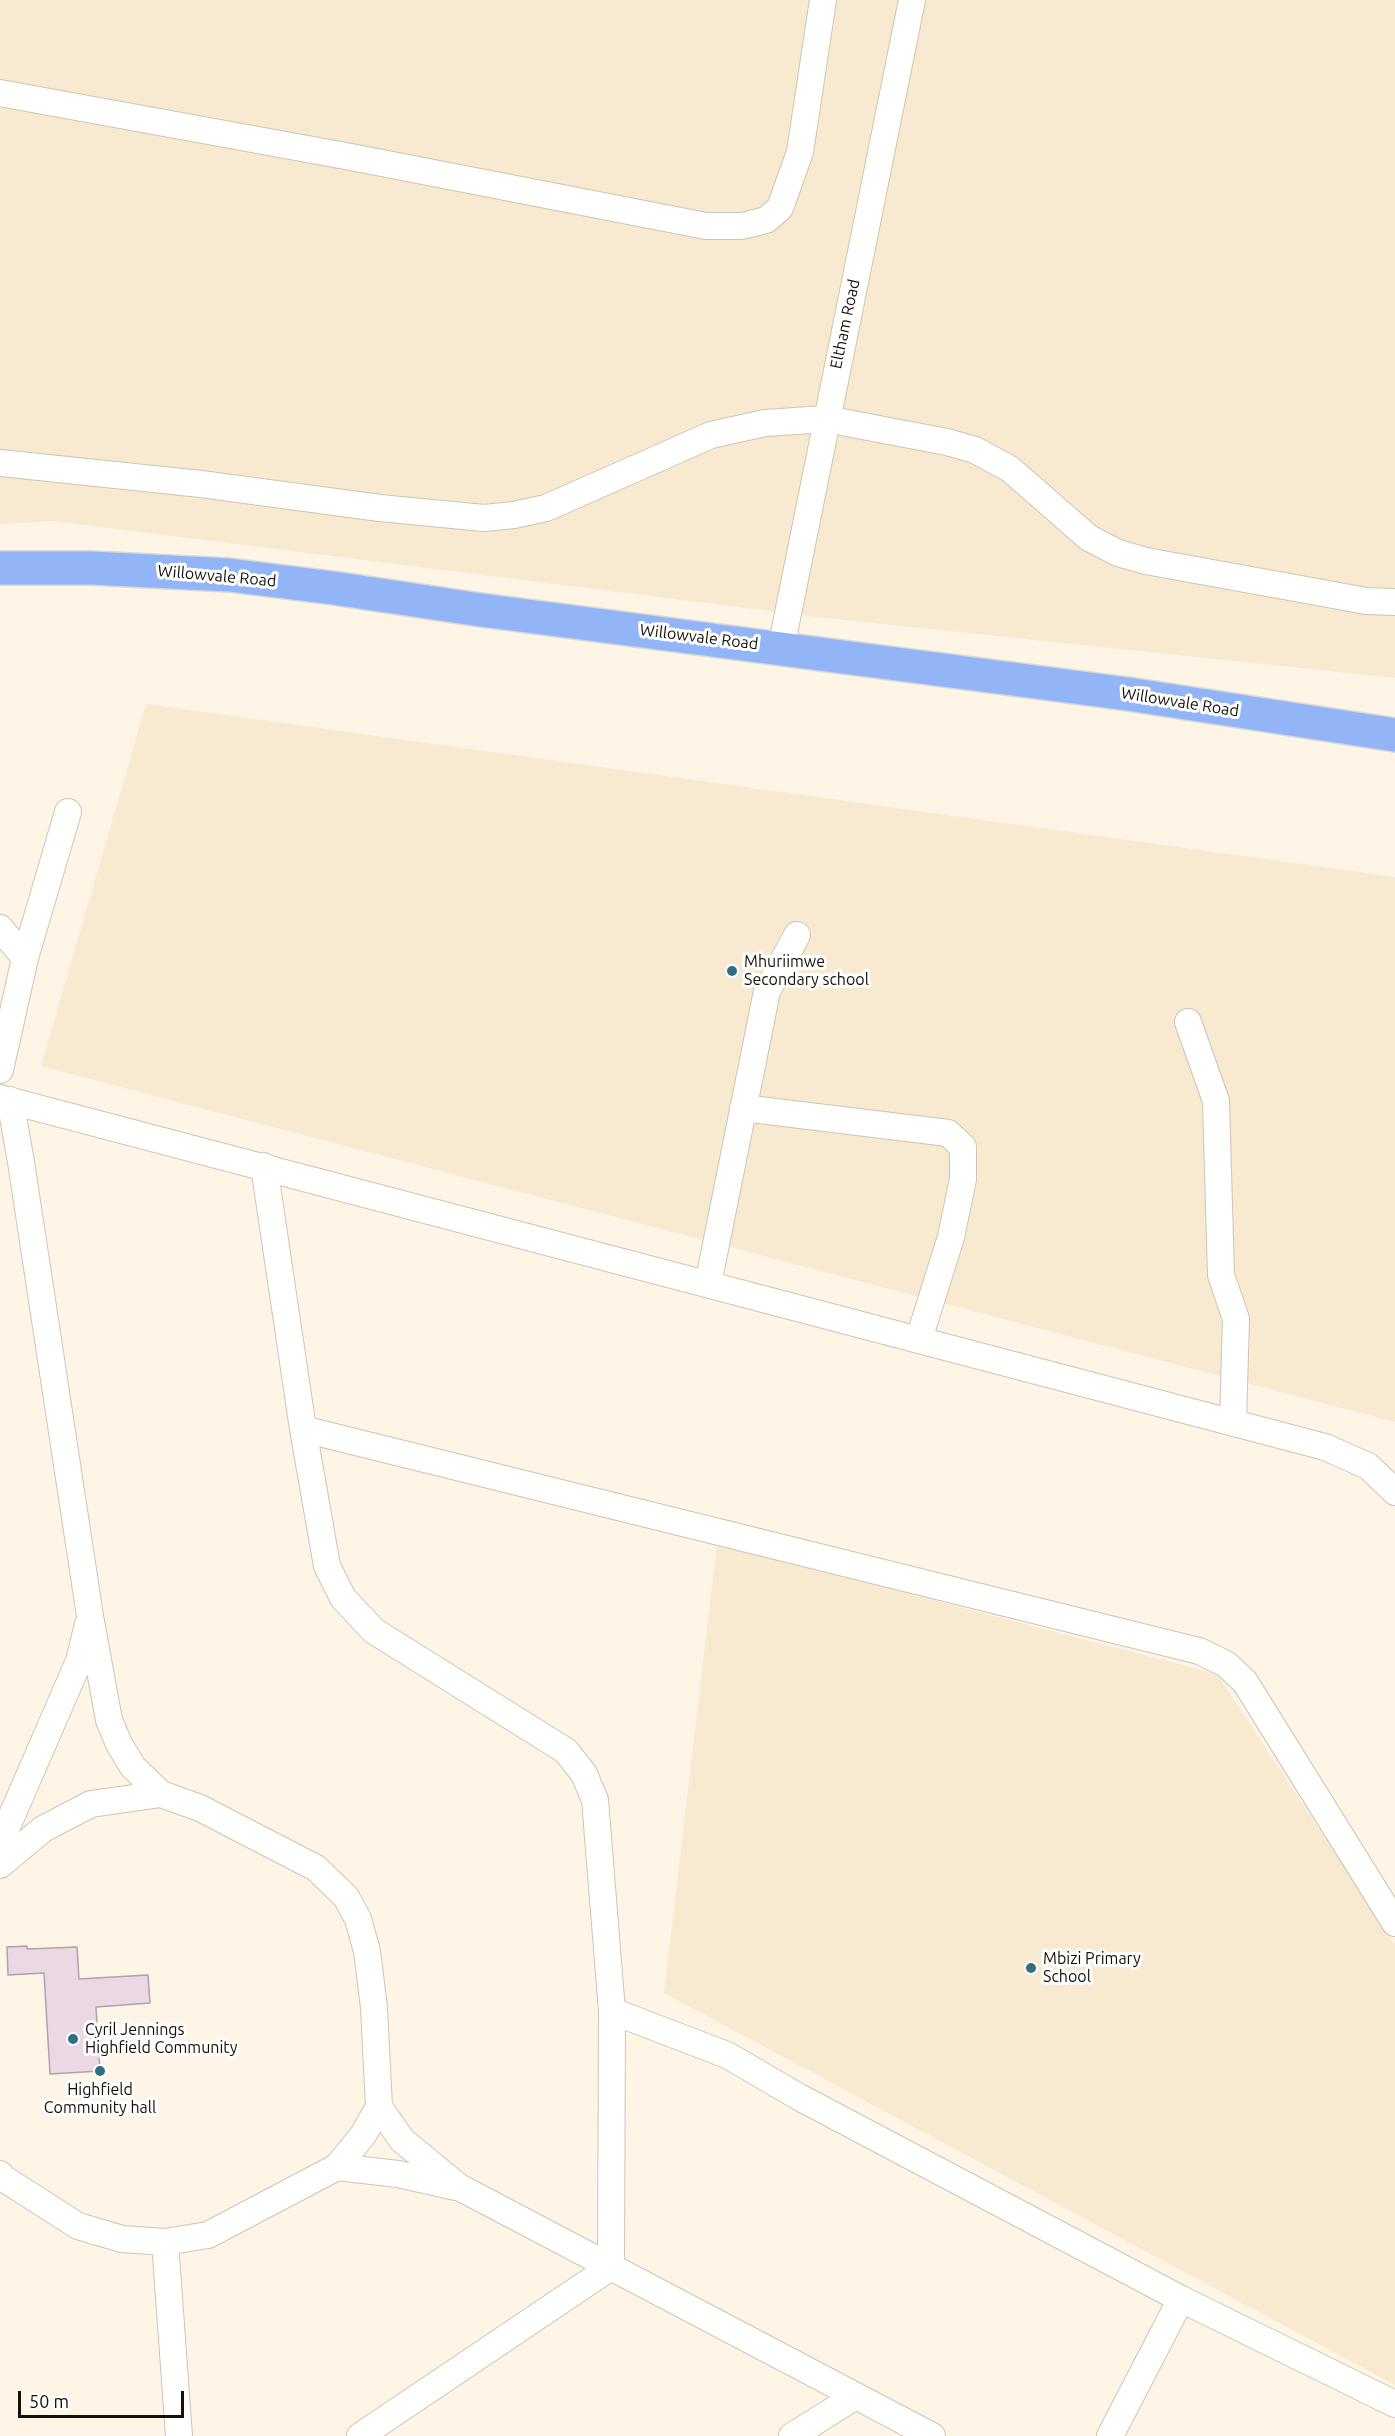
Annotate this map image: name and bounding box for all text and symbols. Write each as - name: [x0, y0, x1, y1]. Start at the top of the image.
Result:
- street label: Eltham Road: [826, 277, 864, 371]
- street label: Willowvale Road: [157, 561, 277, 591]
- street label: Willowvale Road: [639, 620, 759, 654]
- street label: Willowvale Road: [1120, 683, 1240, 721]
- place label: Mhuriimwe Secondary school: [744, 952, 869, 990]
- marker: Mhuriimwe Secondary school: [725, 964, 739, 978]
- place label: Mbizi Primary School: [1043, 1949, 1141, 1987]
- marker: Mbizi Primary School: [1024, 1961, 1038, 1975]
- place label: Cyril Jennings Highfield Community: [85, 2020, 237, 2058]
- marker: Cyril Jennings Highfield Community: [66, 2032, 80, 2046]
- marker: Highfield Community hall: [93, 2064, 107, 2078]
- place label: Highfield Community hall: [44, 2080, 156, 2118]
- scale bar: [21, 2379, 188, 2417]
- text: 50 m: [29, 2391, 69, 2411]

